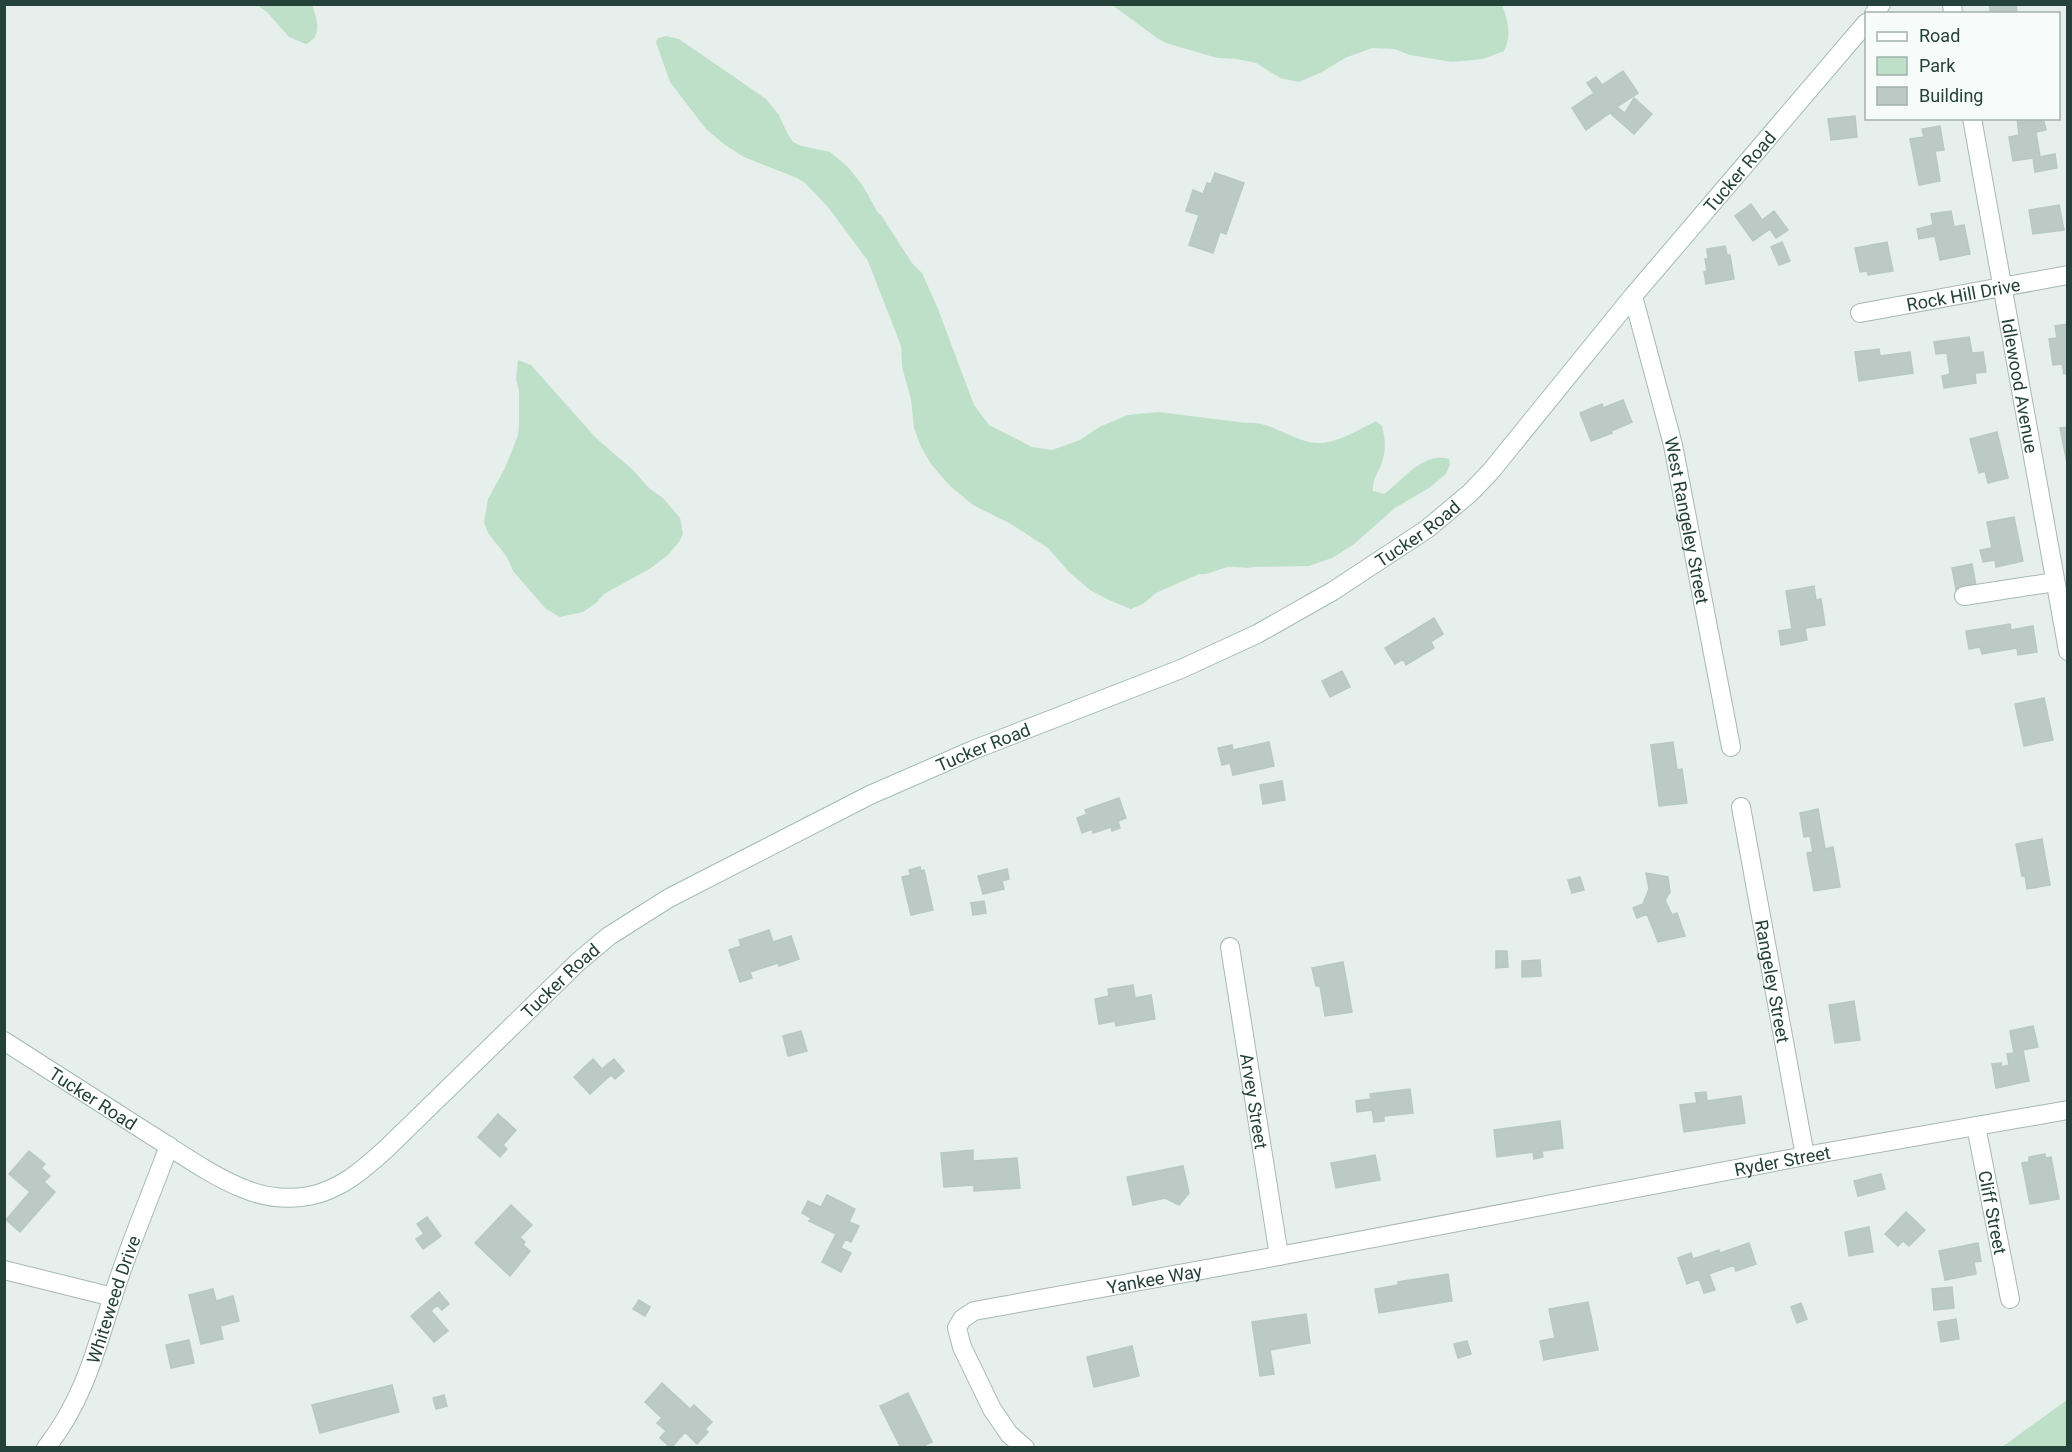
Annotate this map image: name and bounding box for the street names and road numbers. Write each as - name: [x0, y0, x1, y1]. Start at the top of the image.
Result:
- street label: Tucker Road: [1699, 127, 1780, 216]
- street label: Rock Hill Drive: [1905, 273, 2022, 315]
- street label: Idlewood Avenue: [1998, 317, 2043, 455]
- street label: West Rangeley Street: [1661, 434, 1714, 606]
- street label: Tucker Road: [1371, 496, 1464, 571]
- street label: Tucker Road: [933, 718, 1033, 775]
- street label: Rangeley Street: [1751, 918, 1795, 1044]
- street label: Tucker Road: [517, 938, 603, 1022]
- street label: Arvey Street: [1237, 1052, 1272, 1151]
- street label: Tucker Road: [46, 1062, 141, 1134]
- street label: Ryder Street: [1733, 1141, 1832, 1180]
- street label: Cliff Street: [1974, 1169, 2011, 1256]
- street label: Whiteweed Drive: [82, 1232, 144, 1366]
- street label: Yankee Way: [1105, 1260, 1204, 1297]

